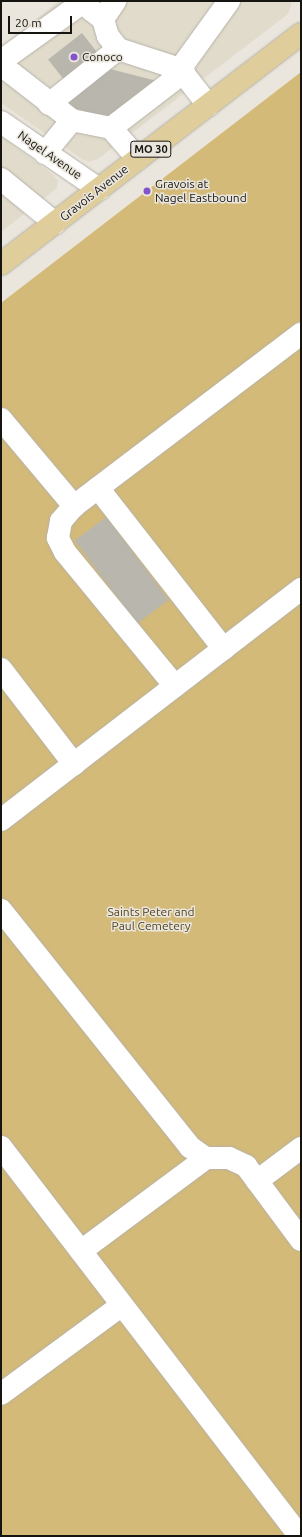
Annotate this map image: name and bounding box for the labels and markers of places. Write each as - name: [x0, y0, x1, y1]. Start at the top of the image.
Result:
- place label: Conoco: [82, 50, 123, 64]
- marker: Conoco: [69, 52, 79, 62]
- place label: Gravois at Nagel Eastbound: [155, 177, 247, 205]
- marker: Gravois at Nagel Eastbound: [142, 186, 152, 196]

